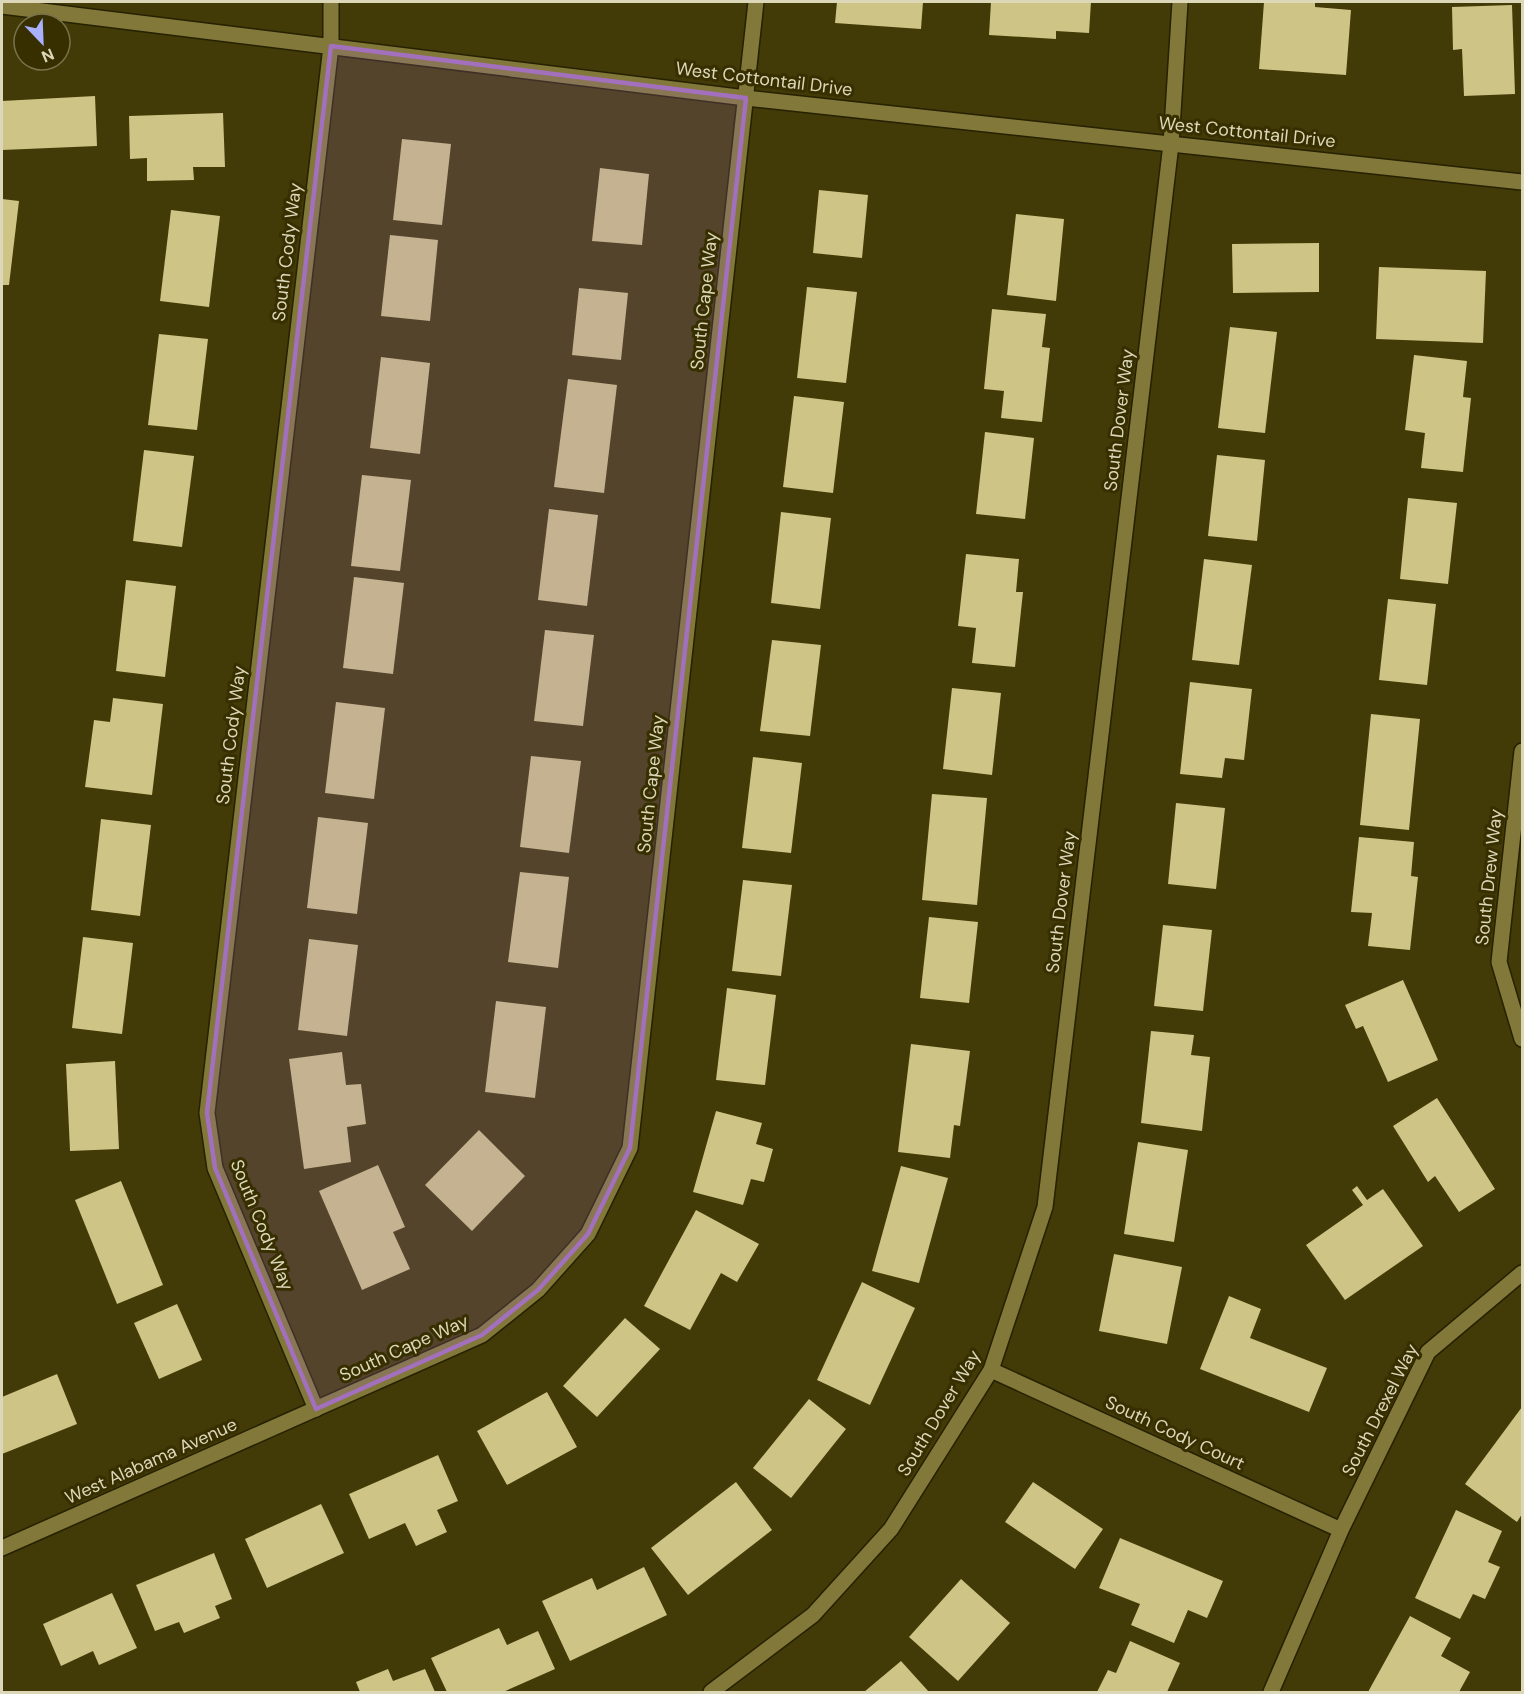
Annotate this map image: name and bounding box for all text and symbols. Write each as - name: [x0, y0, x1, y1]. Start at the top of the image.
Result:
- north arrow: [12, 12, 72, 72]
- text: N: [38, 43, 57, 67]
- street label: West Cottontail Drive: [674, 56, 854, 102]
- street label: West Cottontail Drive: [1157, 111, 1337, 153]
- street label: South Cody Way: [267, 181, 307, 323]
- street label: South Cape Way: [685, 231, 723, 371]
- street label: South Dover Way: [1098, 348, 1140, 492]
- street label: South Cody Way: [211, 664, 251, 806]
- street label: South Cape Way: [632, 714, 670, 854]
- street label: South Drew Way: [1470, 808, 1508, 946]
- street label: South Dover Way: [1040, 830, 1082, 974]
- street label: South Cody Way: [225, 1156, 299, 1294]
- street label: South Cape Way: [336, 1309, 472, 1387]
- street label: South Drexel Way: [1336, 1340, 1424, 1480]
- street label: South Dover Way: [892, 1346, 986, 1480]
- street label: South Cody Court: [1102, 1390, 1248, 1476]
- street label: West Alabama Avenue: [61, 1412, 241, 1510]

